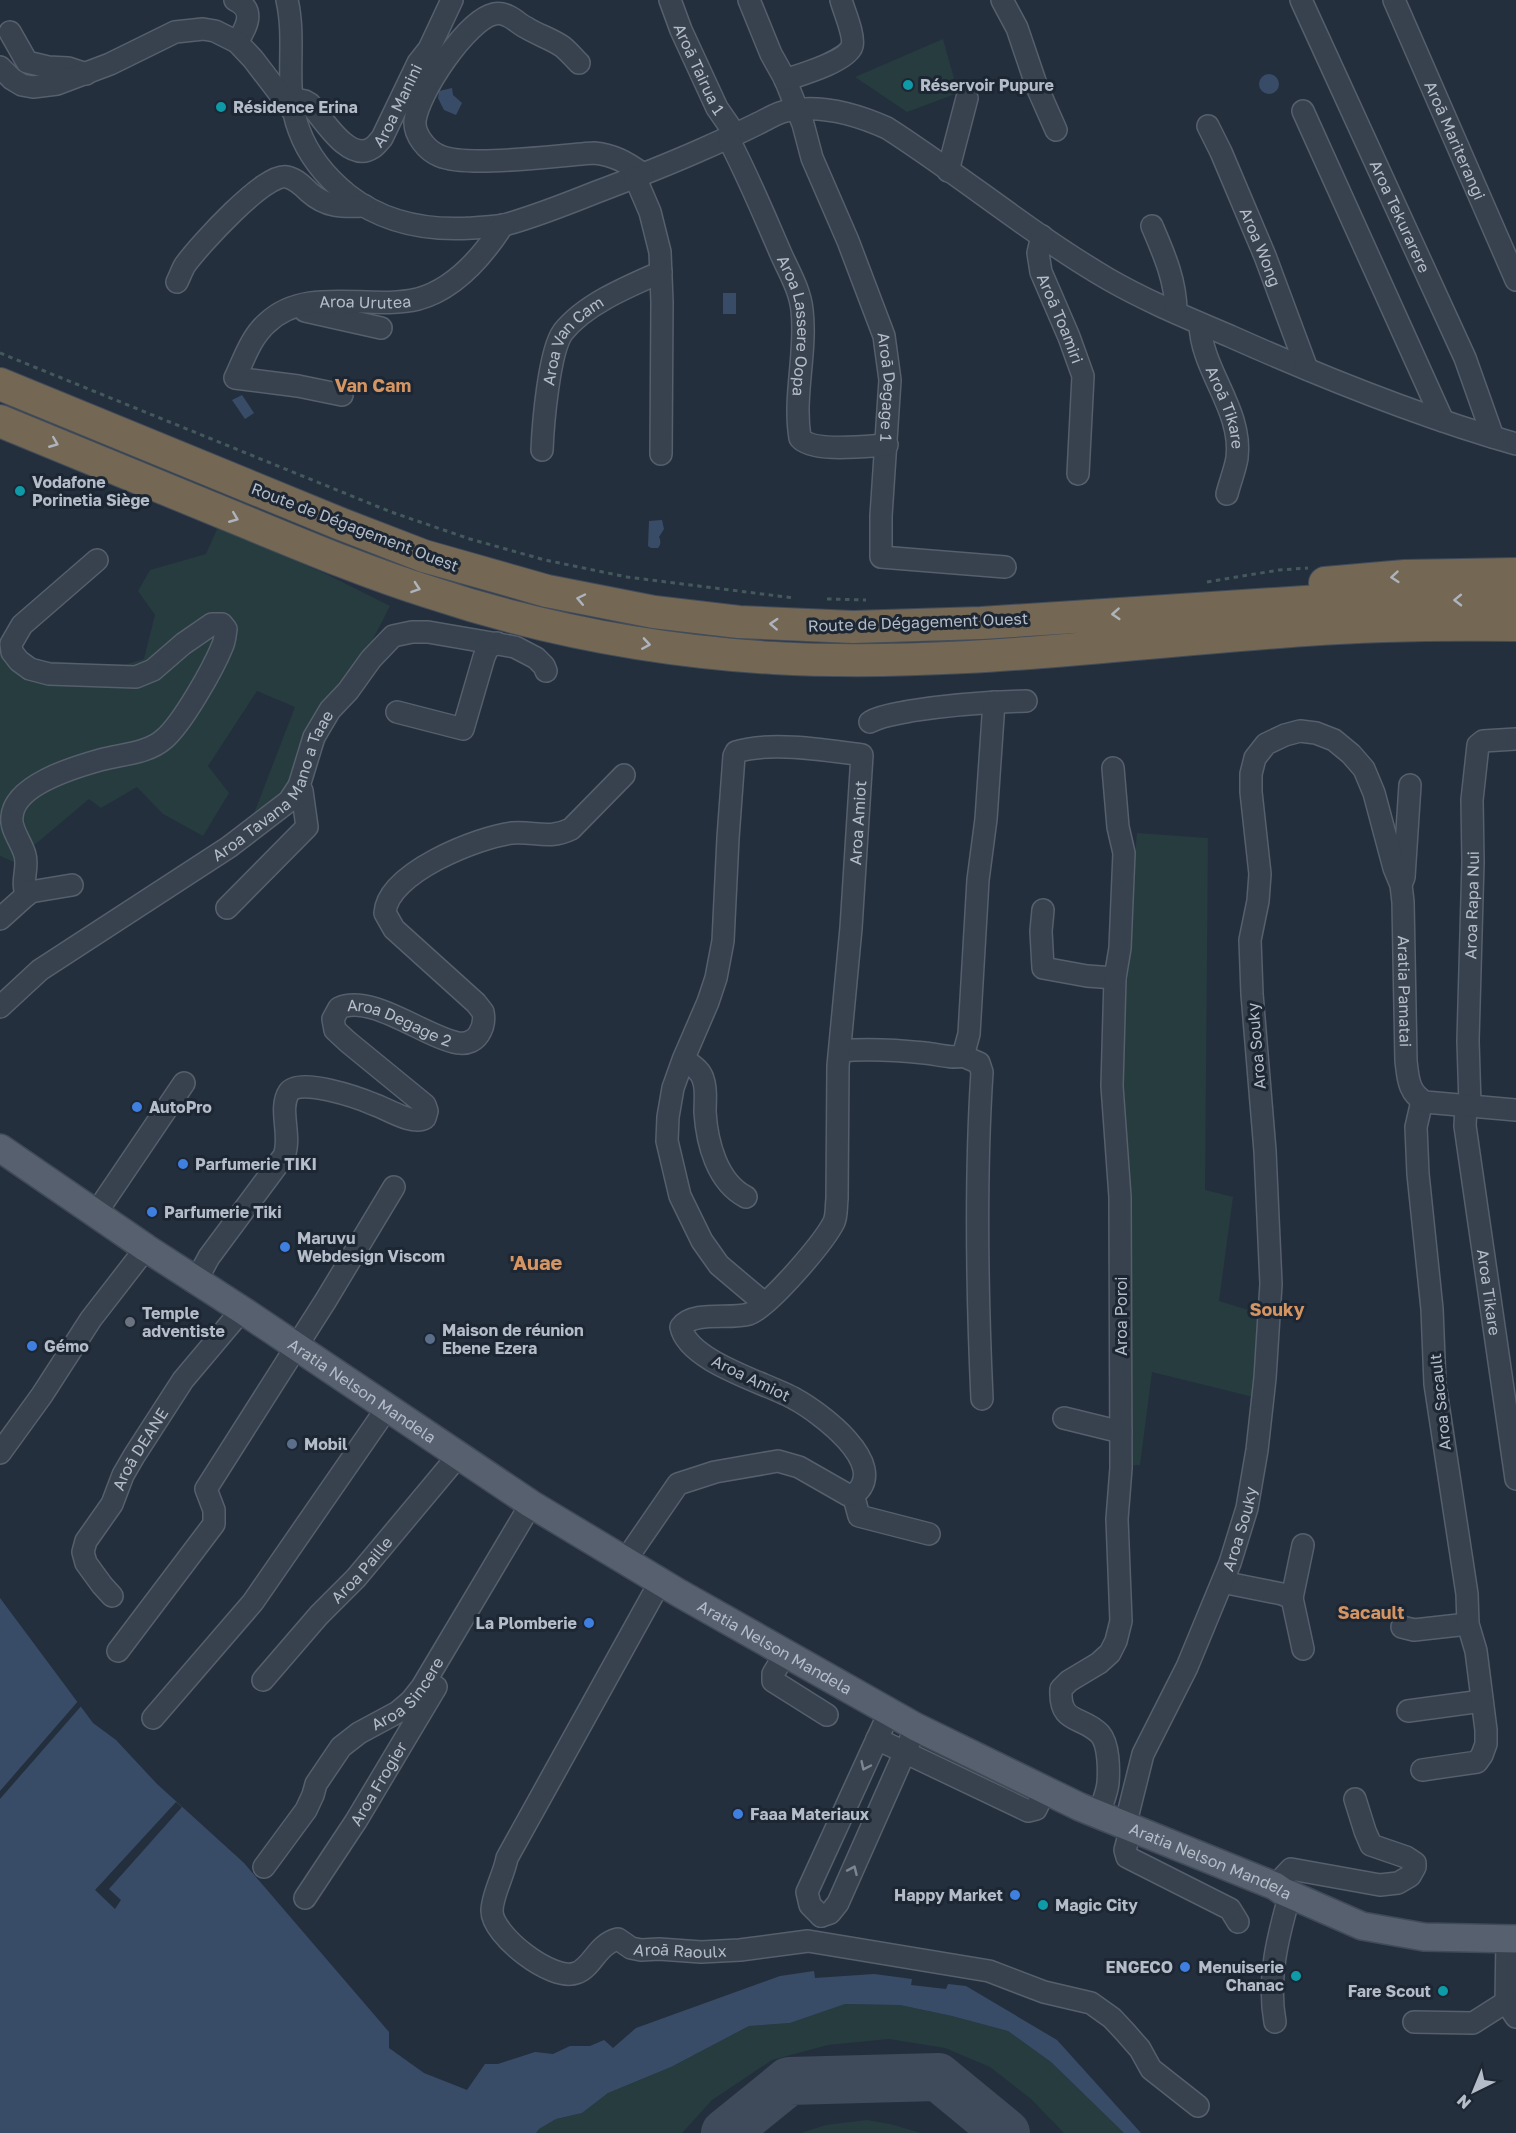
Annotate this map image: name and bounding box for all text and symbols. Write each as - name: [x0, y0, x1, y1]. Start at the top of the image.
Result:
- street label: Aroā Tairua 1: [670, 21, 729, 119]
- street label: Aroa Manini: [368, 60, 426, 151]
- place label: Réservoir Pupure: [920, 75, 1054, 95]
- marker: Réservoir Pupure: [901, 78, 915, 92]
- street label: Aroā Mariterangi: [1420, 78, 1490, 203]
- place label: Résidence Erina: [233, 97, 358, 117]
- marker: Résidence Erina: [214, 100, 228, 114]
- street label: Aroa Tekurarere: [1366, 157, 1435, 276]
- street label: Aroa Wong: [1236, 204, 1285, 289]
- street label: Aroa Lassere Oopa: [773, 252, 813, 397]
- street label: Aroā Toamiri: [1033, 270, 1088, 366]
- street label: Aroa Urutea: [319, 291, 412, 313]
- street label: Aroa Van Cam: [538, 292, 607, 387]
- street label: Aroā Degage 1: [874, 331, 900, 443]
- street label: Aroā Tikare: [1201, 363, 1248, 449]
- district label: Van Cam: [335, 374, 411, 396]
- one-way arrow: [48, 436, 59, 448]
- place label: Vodafone Porinetia Siège: [32, 472, 150, 510]
- street label: Route de Dégagement Ouest: [248, 478, 462, 576]
- marker: Vodafone Porinetia Siège: [13, 484, 27, 498]
- one-way arrow: [228, 511, 239, 523]
- one-way arrow: [1390, 570, 1399, 583]
- one-way arrow: [410, 581, 421, 593]
- one-way arrow: [576, 593, 586, 606]
- one-way arrow: [1453, 593, 1462, 606]
- one-way arrow: [1111, 607, 1120, 620]
- street label: Route de Dégagement Ouest: [807, 608, 1029, 636]
- one-way arrow: [770, 618, 779, 631]
- one-way arrow: [641, 637, 651, 649]
- street label: Aroa Tavana Mano a Taae: [208, 707, 338, 865]
- street label: Aroa Amiot: [845, 780, 870, 866]
- street label: Aroa Rapa Nui: [1460, 851, 1483, 960]
- street label: Aratia Pamatai: [1394, 935, 1416, 1047]
- street label: Aroa Degage 2: [347, 995, 454, 1051]
- street label: Aroa Souky: [1242, 1002, 1270, 1090]
- place label: AutoPro: [149, 1097, 212, 1117]
- marker: AutoPro: [130, 1100, 144, 1114]
- place label: Parfumerie TIKI: [195, 1154, 317, 1174]
- marker: Parfumerie TIKI: [176, 1157, 190, 1171]
- place label: Parfumerie Tiki: [164, 1202, 282, 1222]
- marker: Parfumerie Tiki: [145, 1205, 159, 1219]
- place label: Maruvu Webdesign Viscom: [297, 1228, 445, 1266]
- marker: Maruvu Webdesign Viscom: [278, 1240, 292, 1254]
- street label: Aroa Tikare: [1473, 1248, 1505, 1337]
- district label: 'Auae: [510, 1250, 563, 1274]
- street label: Aroa Poroi: [1111, 1276, 1131, 1356]
- district label: Souky: [1250, 1298, 1305, 1320]
- place label: Temple adventiste: [142, 1303, 225, 1341]
- marker: Temple adventiste: [123, 1315, 137, 1329]
- place label: Maison de réunion Ebene Ezera: [442, 1320, 584, 1358]
- marker: Maison de réunion Ebene Ezera: [423, 1332, 437, 1346]
- street label: Aratia Nelson Mandela: [284, 1334, 440, 1447]
- place label: Gémo: [44, 1336, 89, 1356]
- marker: Gémo: [25, 1339, 39, 1353]
- street label: Aroa Amiot: [709, 1350, 793, 1406]
- street label: Aroa Sacault: [1425, 1353, 1455, 1451]
- street label: Aroā DEANE: [108, 1404, 172, 1493]
- place label: Mobil: [304, 1434, 348, 1454]
- marker: Mobil: [285, 1437, 299, 1451]
- street label: Aroa Souky: [1218, 1485, 1261, 1574]
- street label: Aroa Paille: [327, 1532, 396, 1607]
- street label: Aratia Nelson Mandela: [694, 1596, 855, 1699]
- district label: Sacault: [1338, 1601, 1404, 1623]
- place label: La Plomberie: [475, 1613, 577, 1633]
- marker: La Plomberie: [582, 1616, 596, 1630]
- street label: Aroa Sincere: [368, 1653, 448, 1735]
- street label: Aroa Frogier: [346, 1738, 411, 1829]
- one-way arrow: [860, 1760, 872, 1771]
- place label: Faaa Materiaux: [750, 1804, 870, 1824]
- marker: Faaa Materiaux: [731, 1807, 745, 1821]
- street label: Aratia Nelson Mandela: [1127, 1818, 1294, 1904]
- one-way arrow: [845, 1865, 857, 1876]
- place label: Happy Market: [894, 1885, 1003, 1905]
- marker: Happy Market: [1008, 1888, 1022, 1902]
- place label: Magic City: [1055, 1895, 1138, 1915]
- marker: Magic City: [1036, 1898, 1050, 1912]
- street label: Aroā Raoulx: [632, 1939, 727, 1962]
- place label: ENGECO: [1106, 1957, 1173, 1977]
- place label: Menuiserie Chanac: [1198, 1957, 1284, 1995]
- marker: ENGECO: [1178, 1960, 1192, 1974]
- marker: Menuiserie Chanac: [1289, 1969, 1303, 1983]
- place label: Fare Scout: [1348, 1981, 1431, 2001]
- marker: Fare Scout: [1436, 1984, 1450, 1998]
- north arrow: [1444, 2061, 1504, 2121]
- text: N: [1452, 2091, 1475, 2113]

